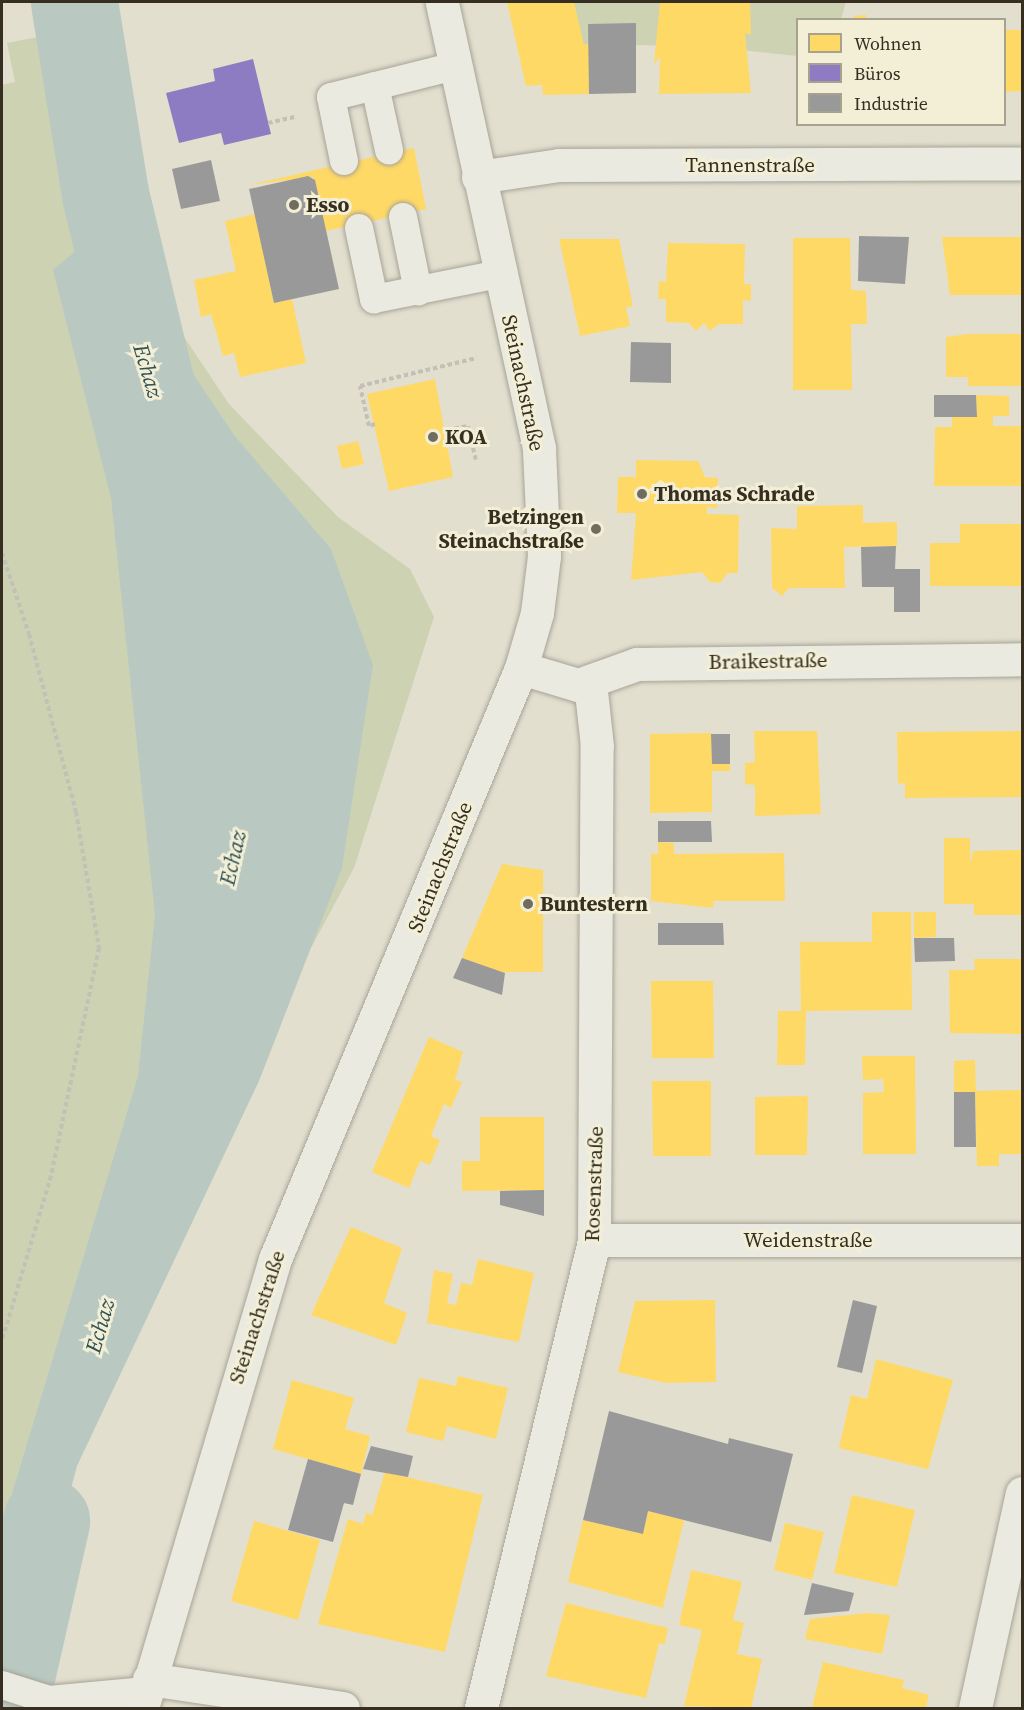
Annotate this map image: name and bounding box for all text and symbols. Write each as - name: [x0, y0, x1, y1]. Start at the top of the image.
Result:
- legend: [796, 18, 1006, 126]
- text: Wohnen: [854, 31, 922, 56]
- text: Büros: [854, 61, 901, 86]
- text: Industrie: [854, 91, 928, 116]
- street label: Tannenstraße: [685, 152, 815, 178]
- place label: Esso: [306, 192, 349, 218]
- marker: Esso: [287, 198, 301, 212]
- street label: Steinachstraße: [496, 312, 550, 454]
- water label: Echaz: [127, 341, 169, 401]
- place label: KOA: [445, 424, 487, 450]
- marker: KOA: [426, 430, 440, 444]
- place label: Thomas Schrade: [654, 481, 815, 507]
- marker: Thomas Schrade: [635, 487, 649, 501]
- place label: Betzingen Steinachstraße: [438, 504, 584, 554]
- marker: Betzingen Steinachstraße: [589, 522, 603, 536]
- street label: Braikestraße: [708, 647, 828, 675]
- street label: Steinachstraße: [402, 798, 478, 936]
- water label: Echaz: [214, 828, 252, 888]
- place label: Buntestern: [540, 891, 648, 917]
- marker: Buntestern: [521, 897, 535, 911]
- street label: Rosenstraße: [579, 1126, 609, 1242]
- street label: Weidenstraße: [743, 1227, 873, 1253]
- street label: Steinachstraße: [224, 1247, 290, 1387]
- water label: Echaz: [80, 1296, 120, 1356]

